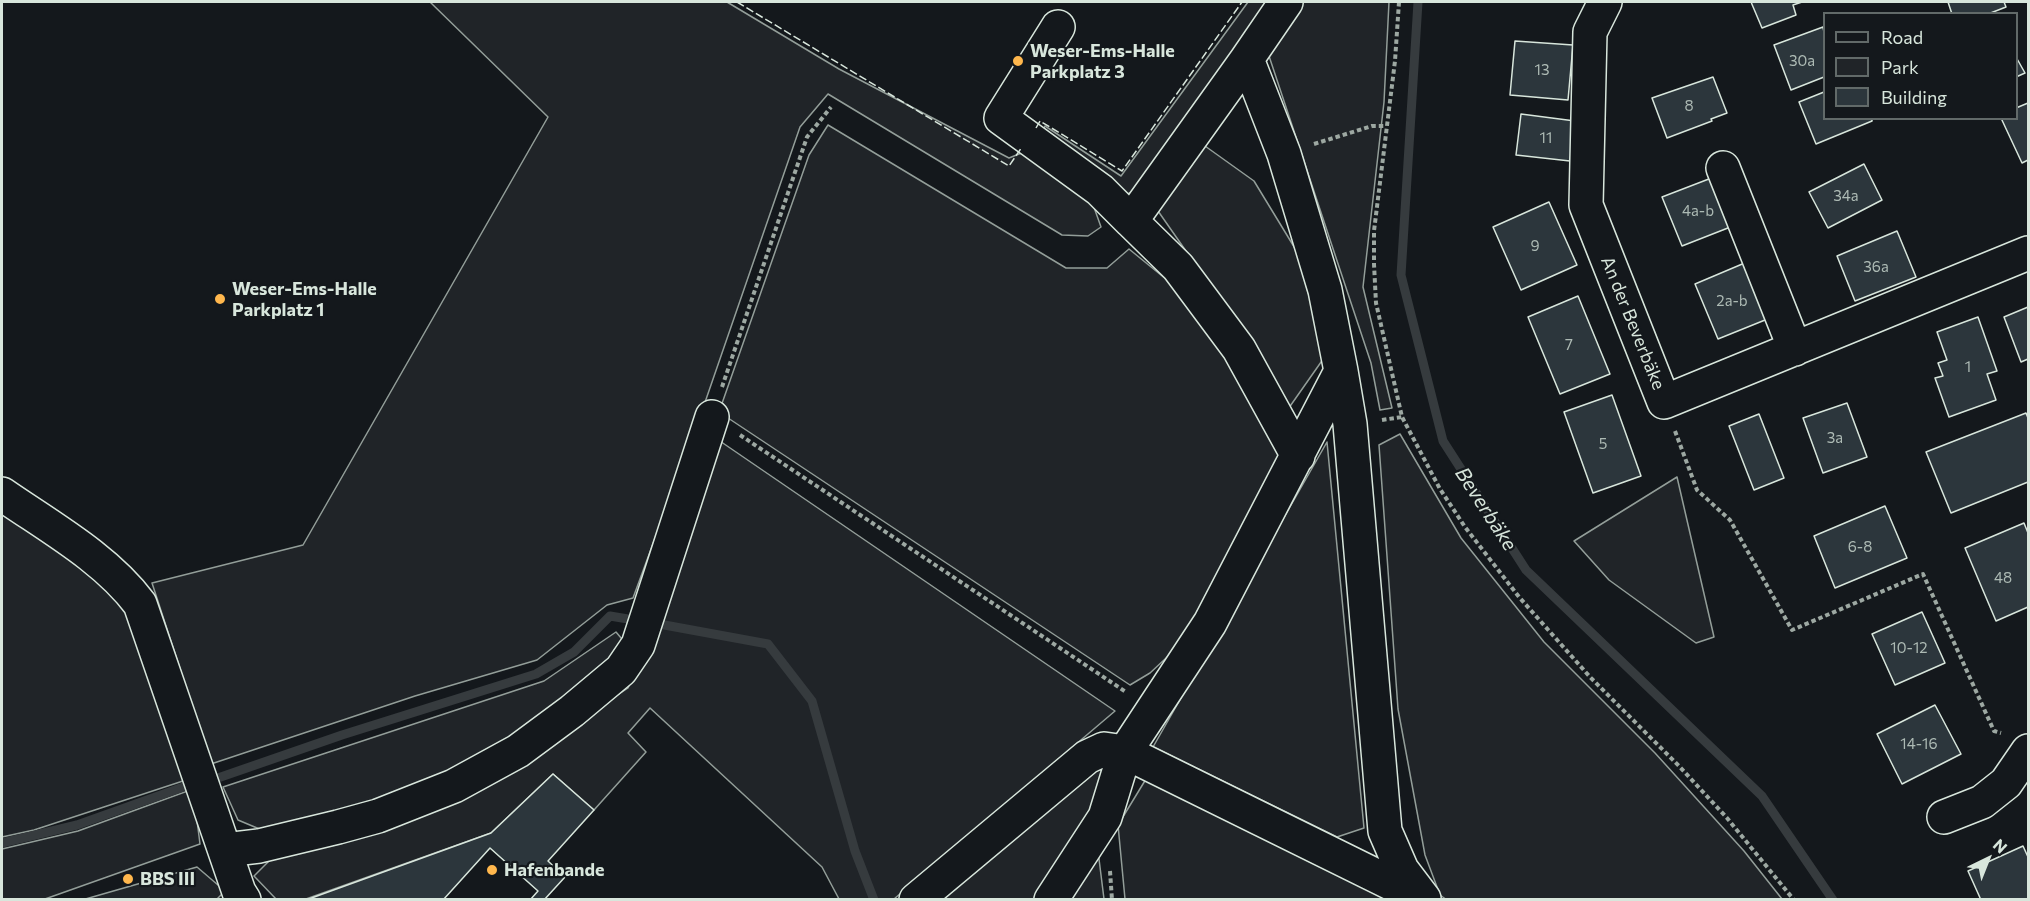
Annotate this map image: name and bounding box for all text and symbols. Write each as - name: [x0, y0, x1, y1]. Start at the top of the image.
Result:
- legend: [1823, 12, 2018, 120]
- text: Road: [1881, 26, 1923, 48]
- place label: Weser-Ems-Halle Parkplatz 3: [1030, 40, 1175, 82]
- house number: 30a: [1789, 52, 1815, 70]
- marker: Weser-Ems-Halle Parkplatz 3: [1011, 54, 1025, 68]
- text: Park: [1881, 56, 1919, 78]
- house number: 13: [1535, 61, 1549, 79]
- text: Building: [1881, 86, 1947, 108]
- house number: 8: [1684, 97, 1694, 115]
- house number: 11: [1540, 129, 1552, 147]
- house number: 34a: [1833, 187, 1859, 205]
- house number: 4a-b: [1682, 202, 1714, 220]
- house number: 9: [1530, 237, 1540, 255]
- street label: An der Beverbäke: [1596, 253, 1670, 393]
- house number: 36a: [1863, 258, 1889, 276]
- place label: Weser-Ems-Halle Parkplatz 1: [232, 278, 377, 320]
- marker: Weser-Ems-Halle Parkplatz 1: [213, 292, 227, 306]
- house number: 2a-b: [1716, 292, 1748, 310]
- house number: 7: [1565, 336, 1573, 354]
- house number: 1: [1965, 358, 1971, 376]
- house number: 3a: [1827, 429, 1843, 447]
- house number: 5: [1599, 435, 1607, 453]
- water label: Beverbäke: [1450, 463, 1522, 555]
- house number: 6-8: [1848, 538, 1872, 556]
- house number: 48: [1994, 569, 2012, 587]
- house number: 10-12: [1890, 639, 1928, 657]
- house number: 14-16: [1900, 735, 1938, 753]
- north arrow: [1958, 829, 2018, 889]
- text: N: [1990, 834, 2011, 857]
- place label: Hafenbande: [504, 859, 604, 881]
- marker: Hafenbande: [485, 863, 499, 877]
- place label: BBS III: [140, 868, 195, 890]
- marker: BBS III: [121, 872, 135, 886]

